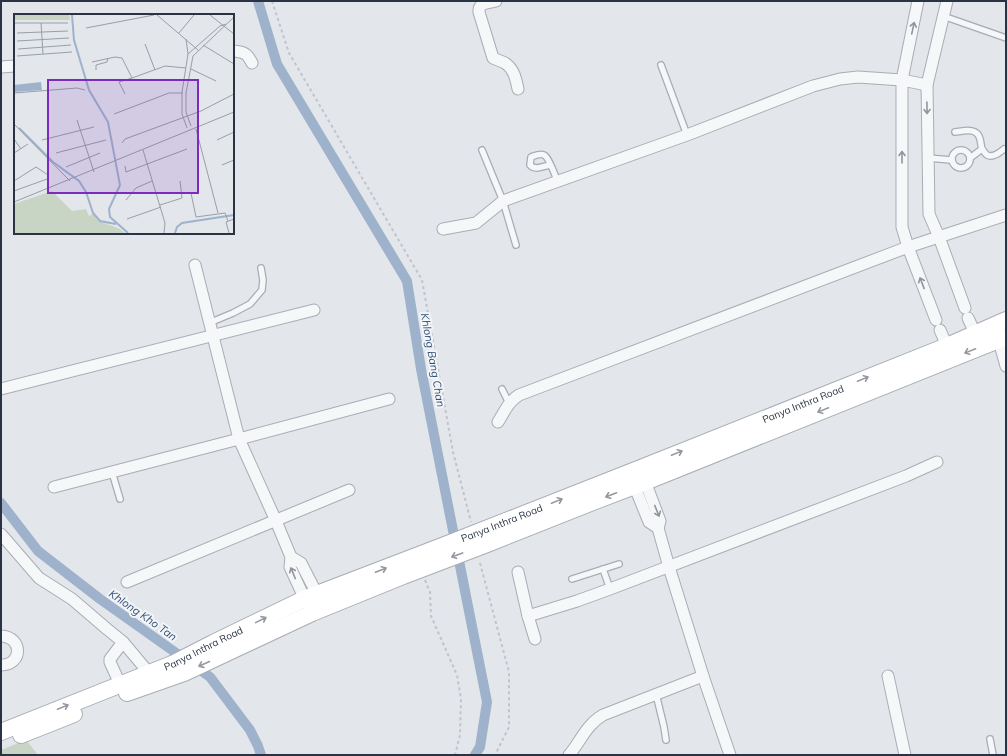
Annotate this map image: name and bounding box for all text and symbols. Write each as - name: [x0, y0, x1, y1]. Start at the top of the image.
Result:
- inset map: [14, 14, 234, 234]
- one-way arrow: [909, 22, 917, 35]
- one-way arrow: [923, 101, 931, 114]
- one-way arrow: [898, 151, 906, 164]
- one-way arrow: [917, 278, 925, 290]
- water label: Khlong Bang Chan: [418, 312, 448, 408]
- one-way arrow: [964, 348, 976, 356]
- one-way arrow: [857, 375, 869, 382]
- street label: Panya Inthra Road: [760, 381, 845, 426]
- one-way arrow: [818, 407, 830, 415]
- one-way arrow: [671, 449, 683, 457]
- one-way arrow: [606, 491, 618, 499]
- one-way arrow: [550, 496, 562, 504]
- street label: Panya Inthra Road: [459, 501, 544, 545]
- one-way arrow: [653, 505, 661, 517]
- one-way arrow: [452, 552, 464, 560]
- one-way arrow: [374, 565, 386, 573]
- one-way arrow: [288, 567, 296, 579]
- water label: Khlong Kho Tan: [106, 586, 180, 644]
- one-way arrow: [254, 616, 266, 623]
- street label: Panya Inthra Road: [162, 623, 245, 673]
- one-way arrow: [198, 661, 210, 668]
- one-way arrow: [57, 702, 69, 710]

